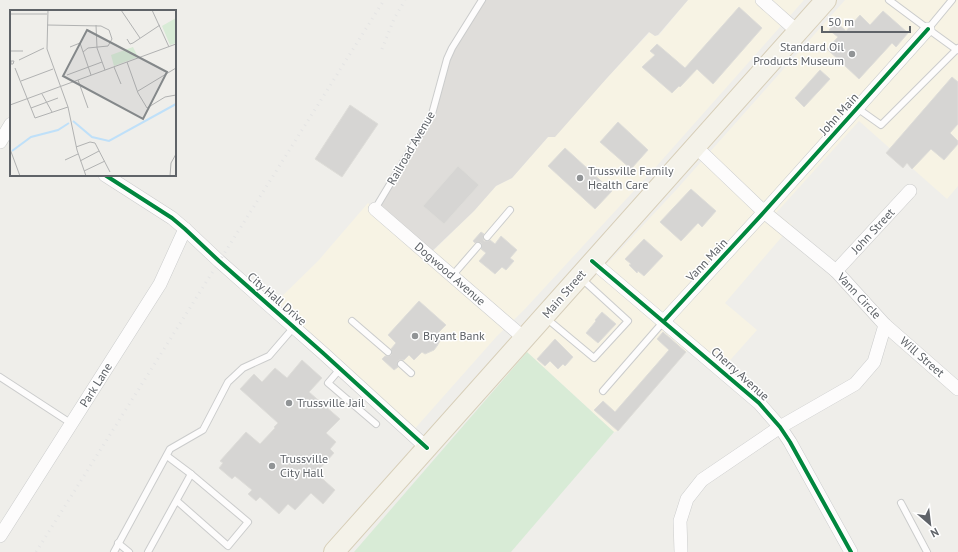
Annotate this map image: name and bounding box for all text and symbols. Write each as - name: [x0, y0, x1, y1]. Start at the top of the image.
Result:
- scale bar: [822, 8, 910, 34]
- inset map: [10, 10, 176, 176]
- text: 50 m: [828, 14, 854, 29]
- place label: Standard Oil Products Museum: [753, 39, 844, 68]
- marker: Standard Oil Products Museum: [847, 49, 857, 59]
- street label: John Main: [815, 90, 861, 139]
- street label: Railroad Avenue: [383, 108, 438, 187]
- place label: Trussville Family Health Care: [588, 163, 674, 192]
- marker: Trussville Family Health Care: [575, 173, 585, 183]
- street label: John Street: [847, 205, 898, 257]
- street label: Vann Main: [682, 235, 730, 285]
- street label: Dogwood Avenue: [412, 239, 489, 308]
- street label: Main Street: [539, 266, 589, 321]
- street label: City Hall Drive: [245, 269, 310, 328]
- street label: Vann Circle: [834, 269, 885, 322]
- place label: Bryant Bank: [423, 328, 485, 343]
- marker: Bryant Bank: [410, 331, 420, 341]
- street label: Will Street: [897, 333, 948, 380]
- street label: Cherry Avenue: [708, 344, 773, 404]
- street label: Park Lane: [76, 360, 115, 410]
- place label: Trussville Jail: [297, 395, 365, 410]
- marker: Trussville Jail: [284, 398, 294, 408]
- place label: Trussville City Hall: [280, 451, 328, 480]
- marker: Trussville City Hall: [267, 461, 277, 471]
- north arrow: [910, 504, 950, 544]
- text: N: [928, 525, 941, 541]

